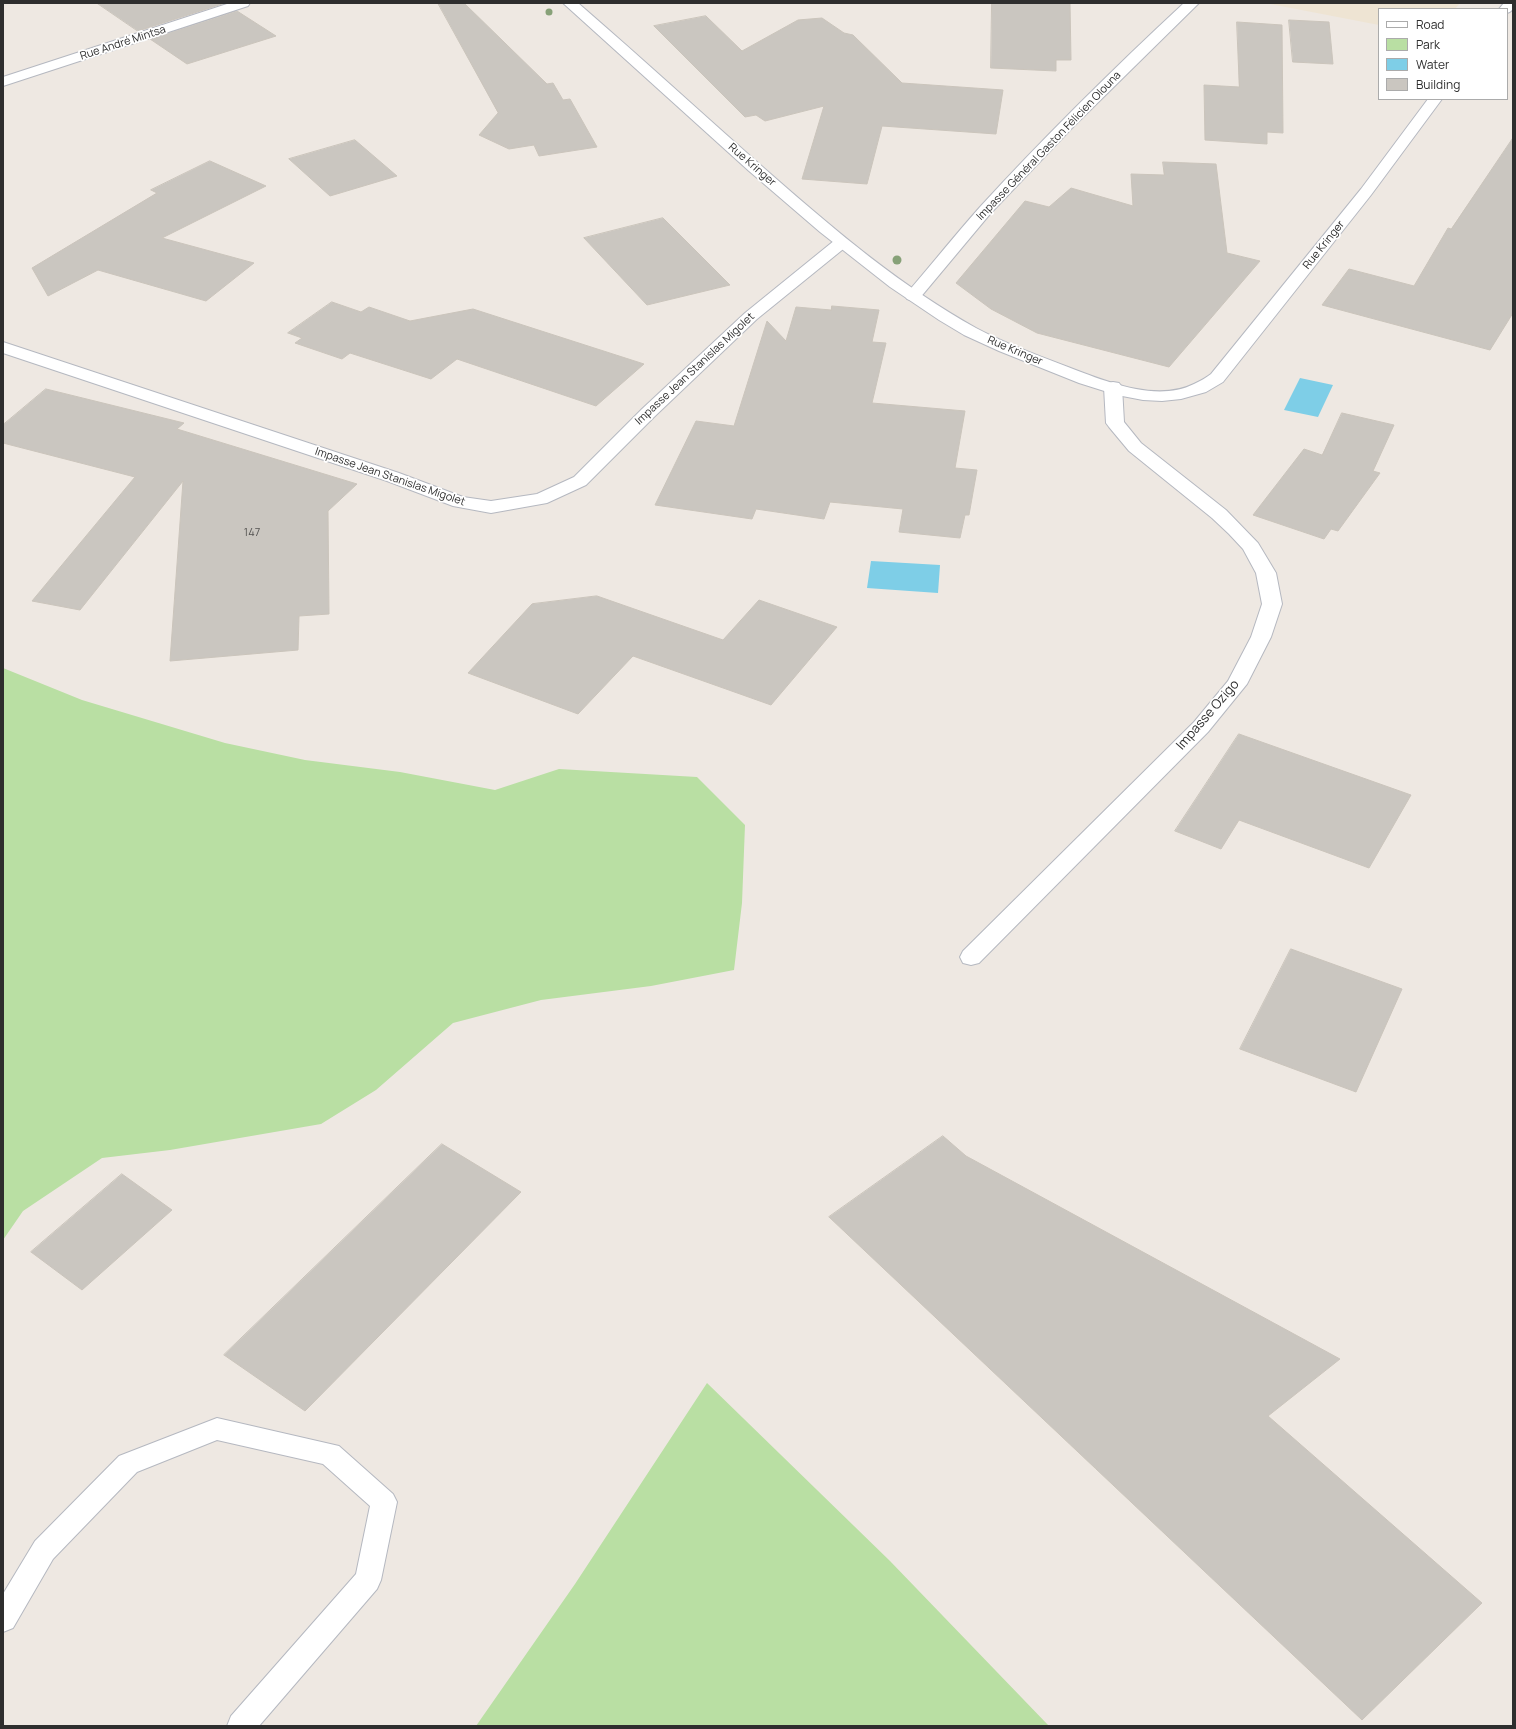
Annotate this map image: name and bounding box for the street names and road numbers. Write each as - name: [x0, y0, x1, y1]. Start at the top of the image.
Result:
- street label: Rue André Mintsa: [78, 23, 168, 63]
- street label: Impasse Général Gaston Félicien Olouna: [974, 69, 1124, 223]
- street label: Rue Kringer: [726, 141, 778, 189]
- street label: Rue Kringer: [1300, 218, 1348, 272]
- street label: Impasse Jean Stanislas Migolet: [633, 310, 757, 428]
- street label: Rue Kringer: [985, 333, 1045, 369]
- street label: Impasse Jean Stanislas Migolet: [313, 445, 467, 509]
- street label: Impasse Ozigo: [1173, 677, 1243, 753]

